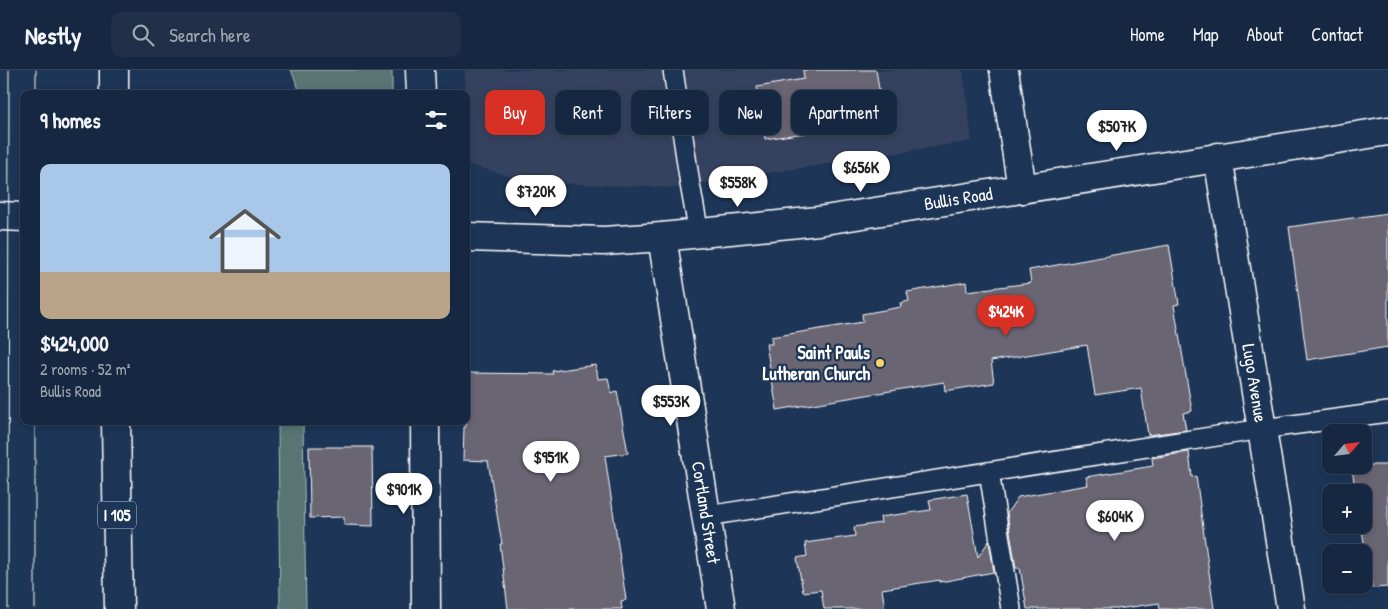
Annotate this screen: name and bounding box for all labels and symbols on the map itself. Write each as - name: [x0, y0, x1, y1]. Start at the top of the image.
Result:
- pin: $507K: [1082, 109, 1152, 152]
- pin: $656K: [826, 150, 896, 193]
- pin: $558K: [703, 166, 773, 208]
- pin: $720K: [501, 174, 571, 217]
- street label: Bullis Road: [922, 181, 994, 216]
- pin: $424K: [971, 294, 1041, 337]
- place label: Saint Pauls Lutheran Church: [763, 340, 870, 386]
- street label: Lugo Avenue: [1236, 342, 1274, 424]
- marker: Saint Pauls Lutheran Church: [874, 357, 886, 369]
- pin: $553K: [636, 384, 706, 427]
- north arrow: [1322, 424, 1372, 474]
- pin: $951K: [516, 440, 586, 483]
- street label: Cortland Street: [686, 459, 727, 566]
- pin: $901K: [369, 472, 439, 515]
- pin: $604K: [1080, 500, 1150, 542]
- road number: I 105: [98, 502, 136, 528]

